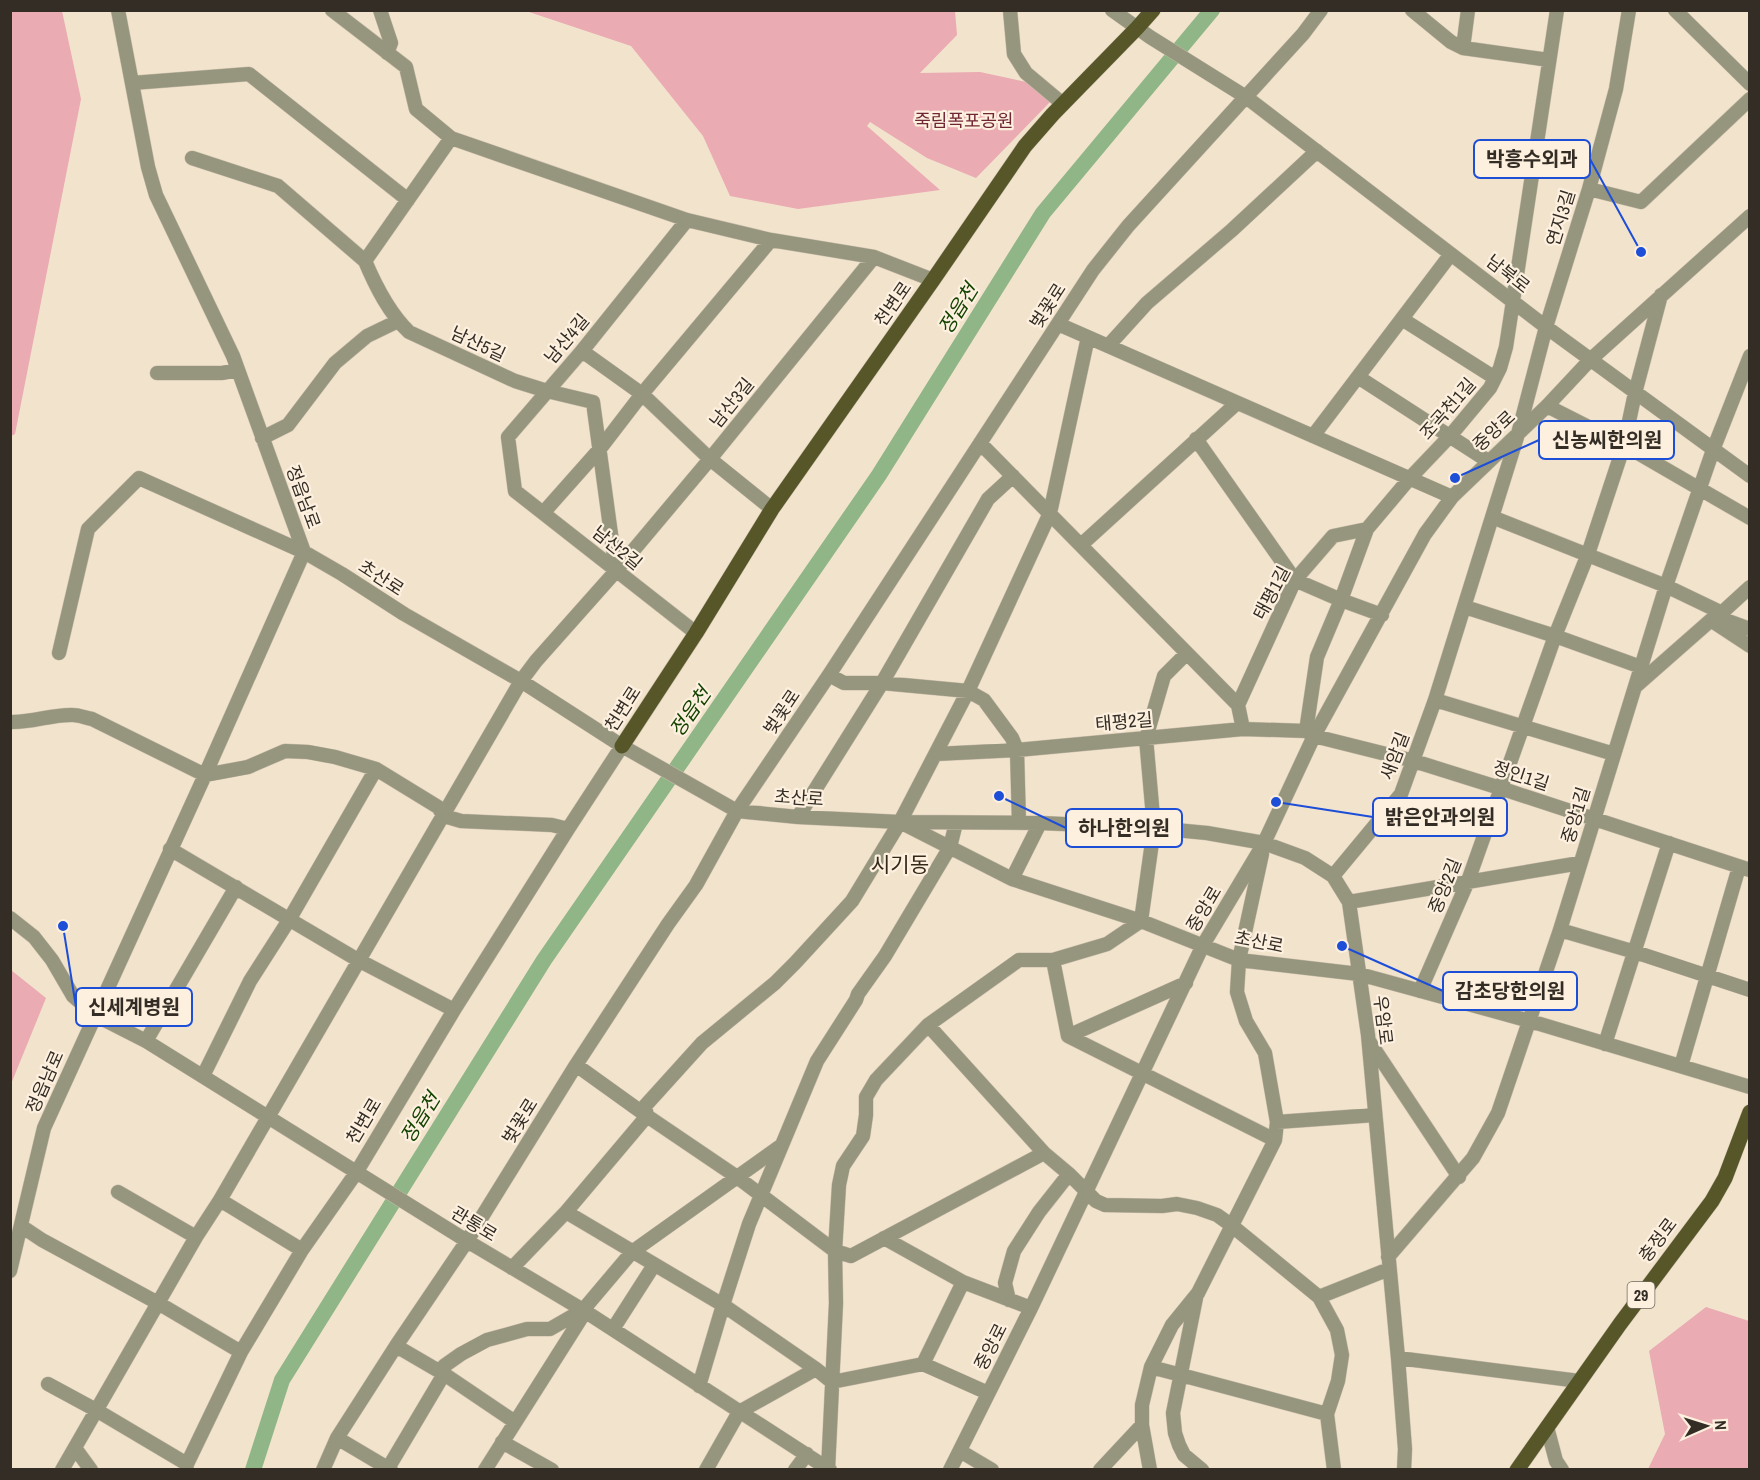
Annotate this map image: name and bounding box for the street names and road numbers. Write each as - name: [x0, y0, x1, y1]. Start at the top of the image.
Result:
- street label: 연지3길: [1540, 187, 1581, 249]
- street label: 남북로: [1481, 248, 1536, 299]
- street label: 천변로: [868, 276, 917, 331]
- street label: 벚꽃로: [1024, 278, 1072, 333]
- street label: 남산4길: [538, 308, 595, 369]
- street label: 남산5길: [447, 320, 510, 367]
- street label: 남산3길: [704, 372, 760, 433]
- street label: 조곡천1길: [1414, 372, 1481, 445]
- street label: 중앙로: [1467, 405, 1520, 457]
- street label: 정읍남로: [280, 461, 327, 532]
- street label: 남산2길: [587, 520, 648, 576]
- street label: 초산로: [354, 554, 409, 602]
- street label: 태평1길: [1247, 561, 1296, 624]
- street label: 천변로: [599, 681, 647, 736]
- street label: 벚꽃로: [757, 684, 806, 739]
- street label: 태평2길: [1094, 707, 1154, 736]
- street label: 새암길: [1374, 728, 1415, 783]
- street label: 정인1길: [1490, 755, 1553, 796]
- street label: 초산로: [773, 783, 825, 812]
- street label: 중앙1길: [1555, 784, 1596, 846]
- street label: 중앙2길: [1422, 854, 1467, 917]
- street label: 중앙로: [1180, 881, 1227, 936]
- street label: 초산로: [1232, 924, 1286, 959]
- street label: 우암로: [1368, 994, 1399, 1046]
- street label: 정읍남로: [20, 1046, 69, 1117]
- street label: 천변로: [340, 1093, 387, 1148]
- street label: 벚꽃로: [496, 1093, 543, 1148]
- street label: 관통로: [447, 1200, 502, 1247]
- street label: 충정로: [1633, 1212, 1683, 1267]
- road number: 29: [1628, 1282, 1654, 1308]
- street label: 중앙로: [968, 1319, 1013, 1375]

